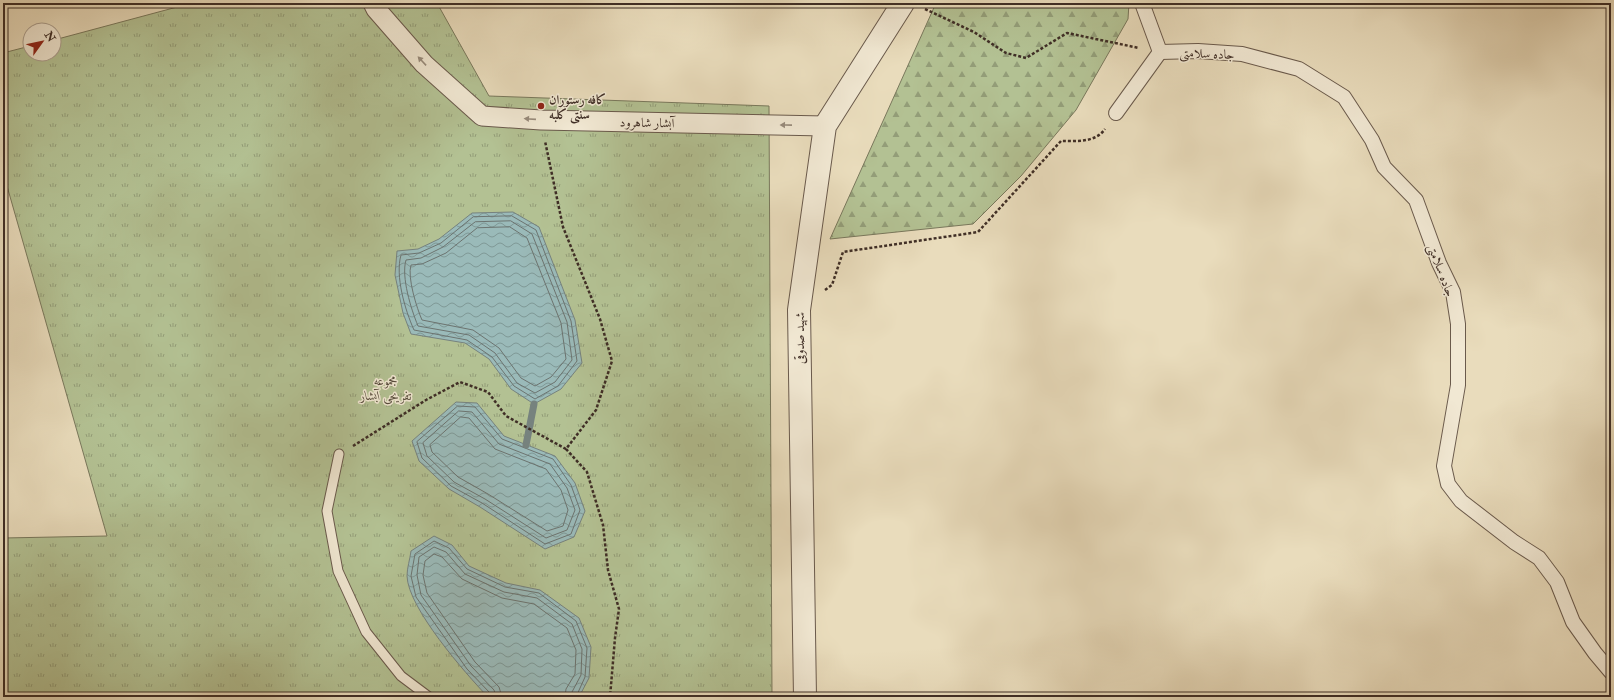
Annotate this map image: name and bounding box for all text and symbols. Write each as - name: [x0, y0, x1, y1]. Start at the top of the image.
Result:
- north arrow: [22, 22, 62, 62]
- text: N: [41, 28, 59, 45]
- street label: جاده سلامتی: [1179, 45, 1235, 64]
- one-way arrow: [417, 56, 426, 67]
- place label: کافه رستوران سنتی کلبه: [549, 92, 606, 124]
- marker: کافه رستوران سنتی کلبه: [536, 101, 546, 111]
- street label: آبشار شاهرود: [619, 115, 676, 131]
- one-way arrow: [524, 116, 536, 123]
- one-way arrow: [779, 122, 792, 128]
- street label: جاده سلامتی: [1423, 242, 1458, 299]
- street label: شهید صدوقی: [792, 312, 808, 364]
- park label: مجموعه تفریحی آبشار: [359, 373, 412, 405]

